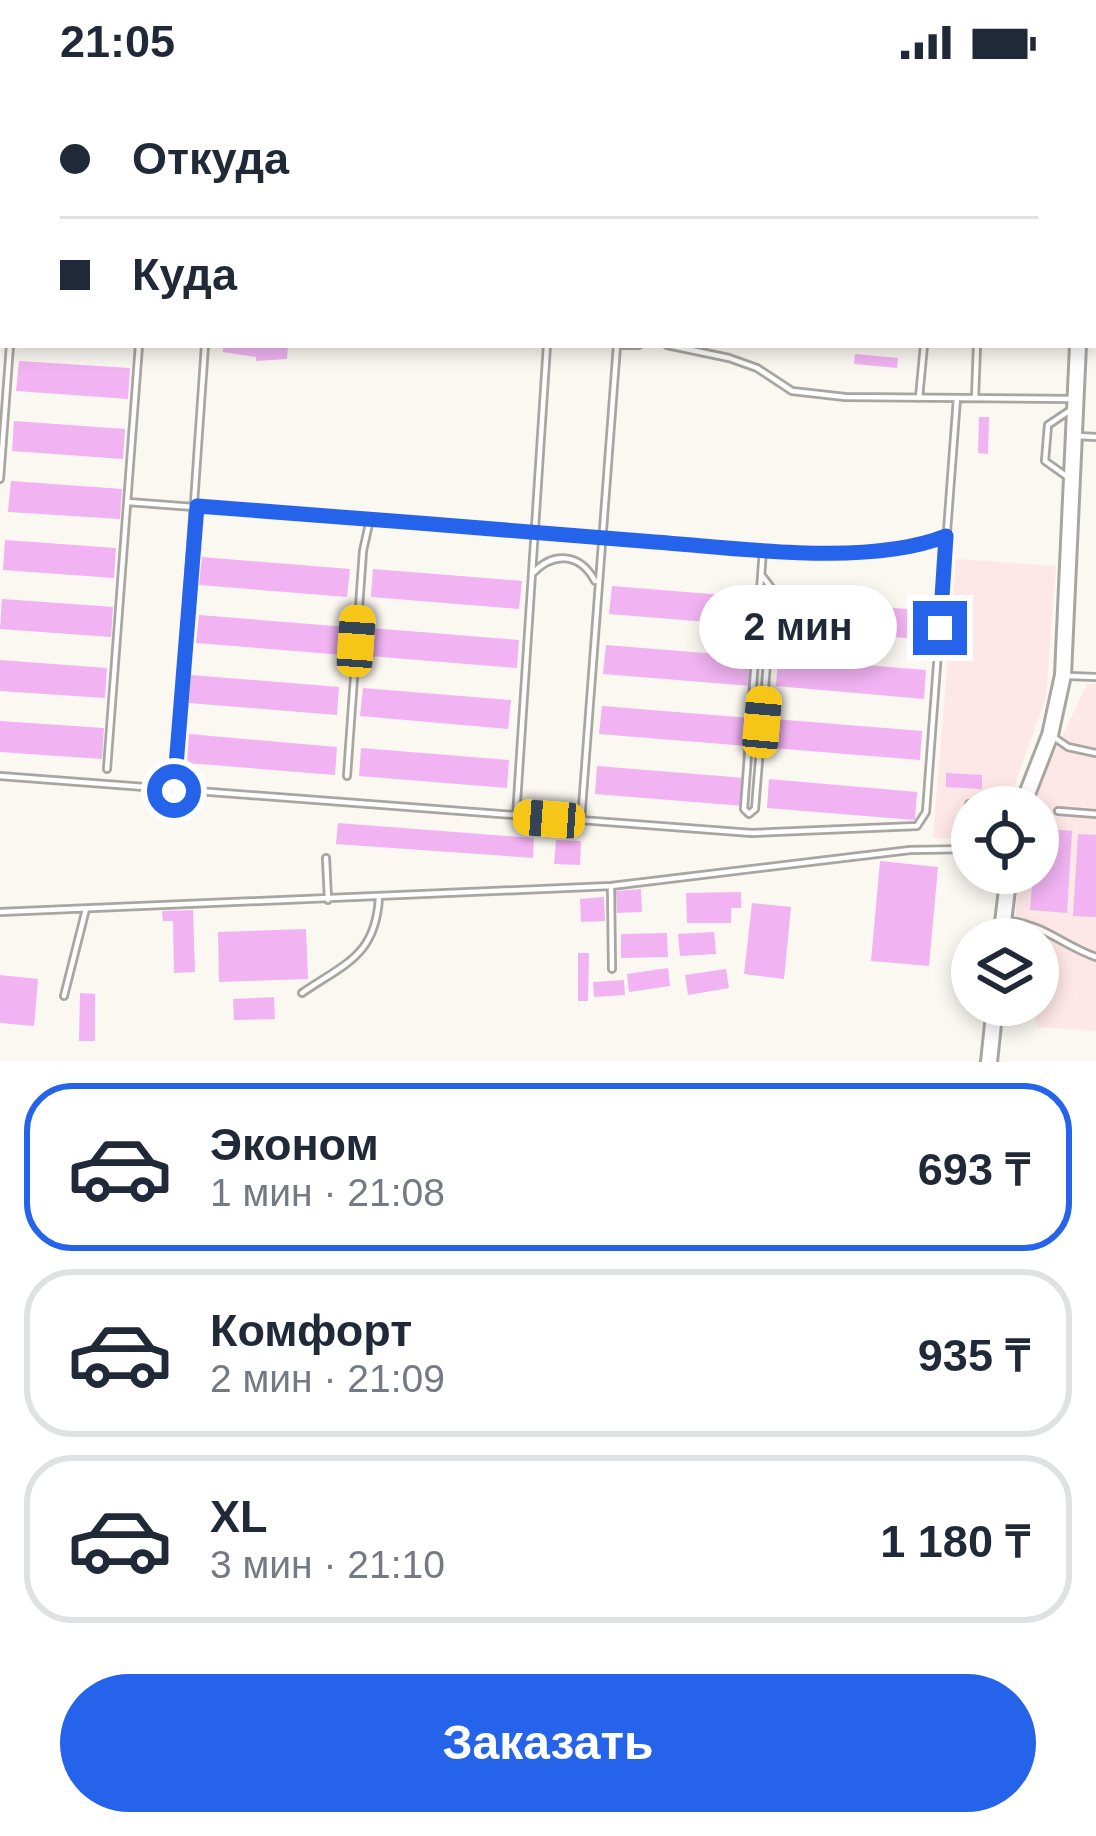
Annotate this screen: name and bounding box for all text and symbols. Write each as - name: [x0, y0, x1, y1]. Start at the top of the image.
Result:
- text: 21:05: [60, 16, 175, 67]
- text: Откуда: [132, 133, 289, 184]
- text: Куда: [132, 249, 237, 300]
- callout: 2 мин: [700, 586, 898, 670]
- route end: [913, 601, 967, 655]
- car: [336, 604, 376, 678]
- text: 2 мин: [744, 605, 852, 648]
- car: [741, 685, 783, 759]
- route start: [147, 764, 201, 818]
- map controls: [951, 786, 1059, 1026]
- button: locate: [951, 786, 1059, 894]
- car: [512, 799, 586, 839]
- button: layers: [951, 918, 1059, 1026]
- icon: car: [66, 1113, 174, 1221]
- text: Эконом: [210, 1119, 379, 1170]
- text: 693 ₸: [918, 1144, 1030, 1195]
- text: 1 мин · 21:08: [210, 1171, 445, 1214]
- icon: car: [66, 1299, 174, 1407]
- text: Комфорт: [210, 1305, 412, 1356]
- text: 935 ₸: [918, 1330, 1030, 1381]
- text: 2 мин · 21:09: [210, 1357, 445, 1400]
- icon: car: [66, 1485, 174, 1593]
- text: XL: [210, 1491, 268, 1542]
- text: 1 180 ₸: [880, 1516, 1030, 1567]
- text: 3 мин · 21:10: [210, 1543, 445, 1586]
- button: Заказать: [60, 1674, 1036, 1812]

